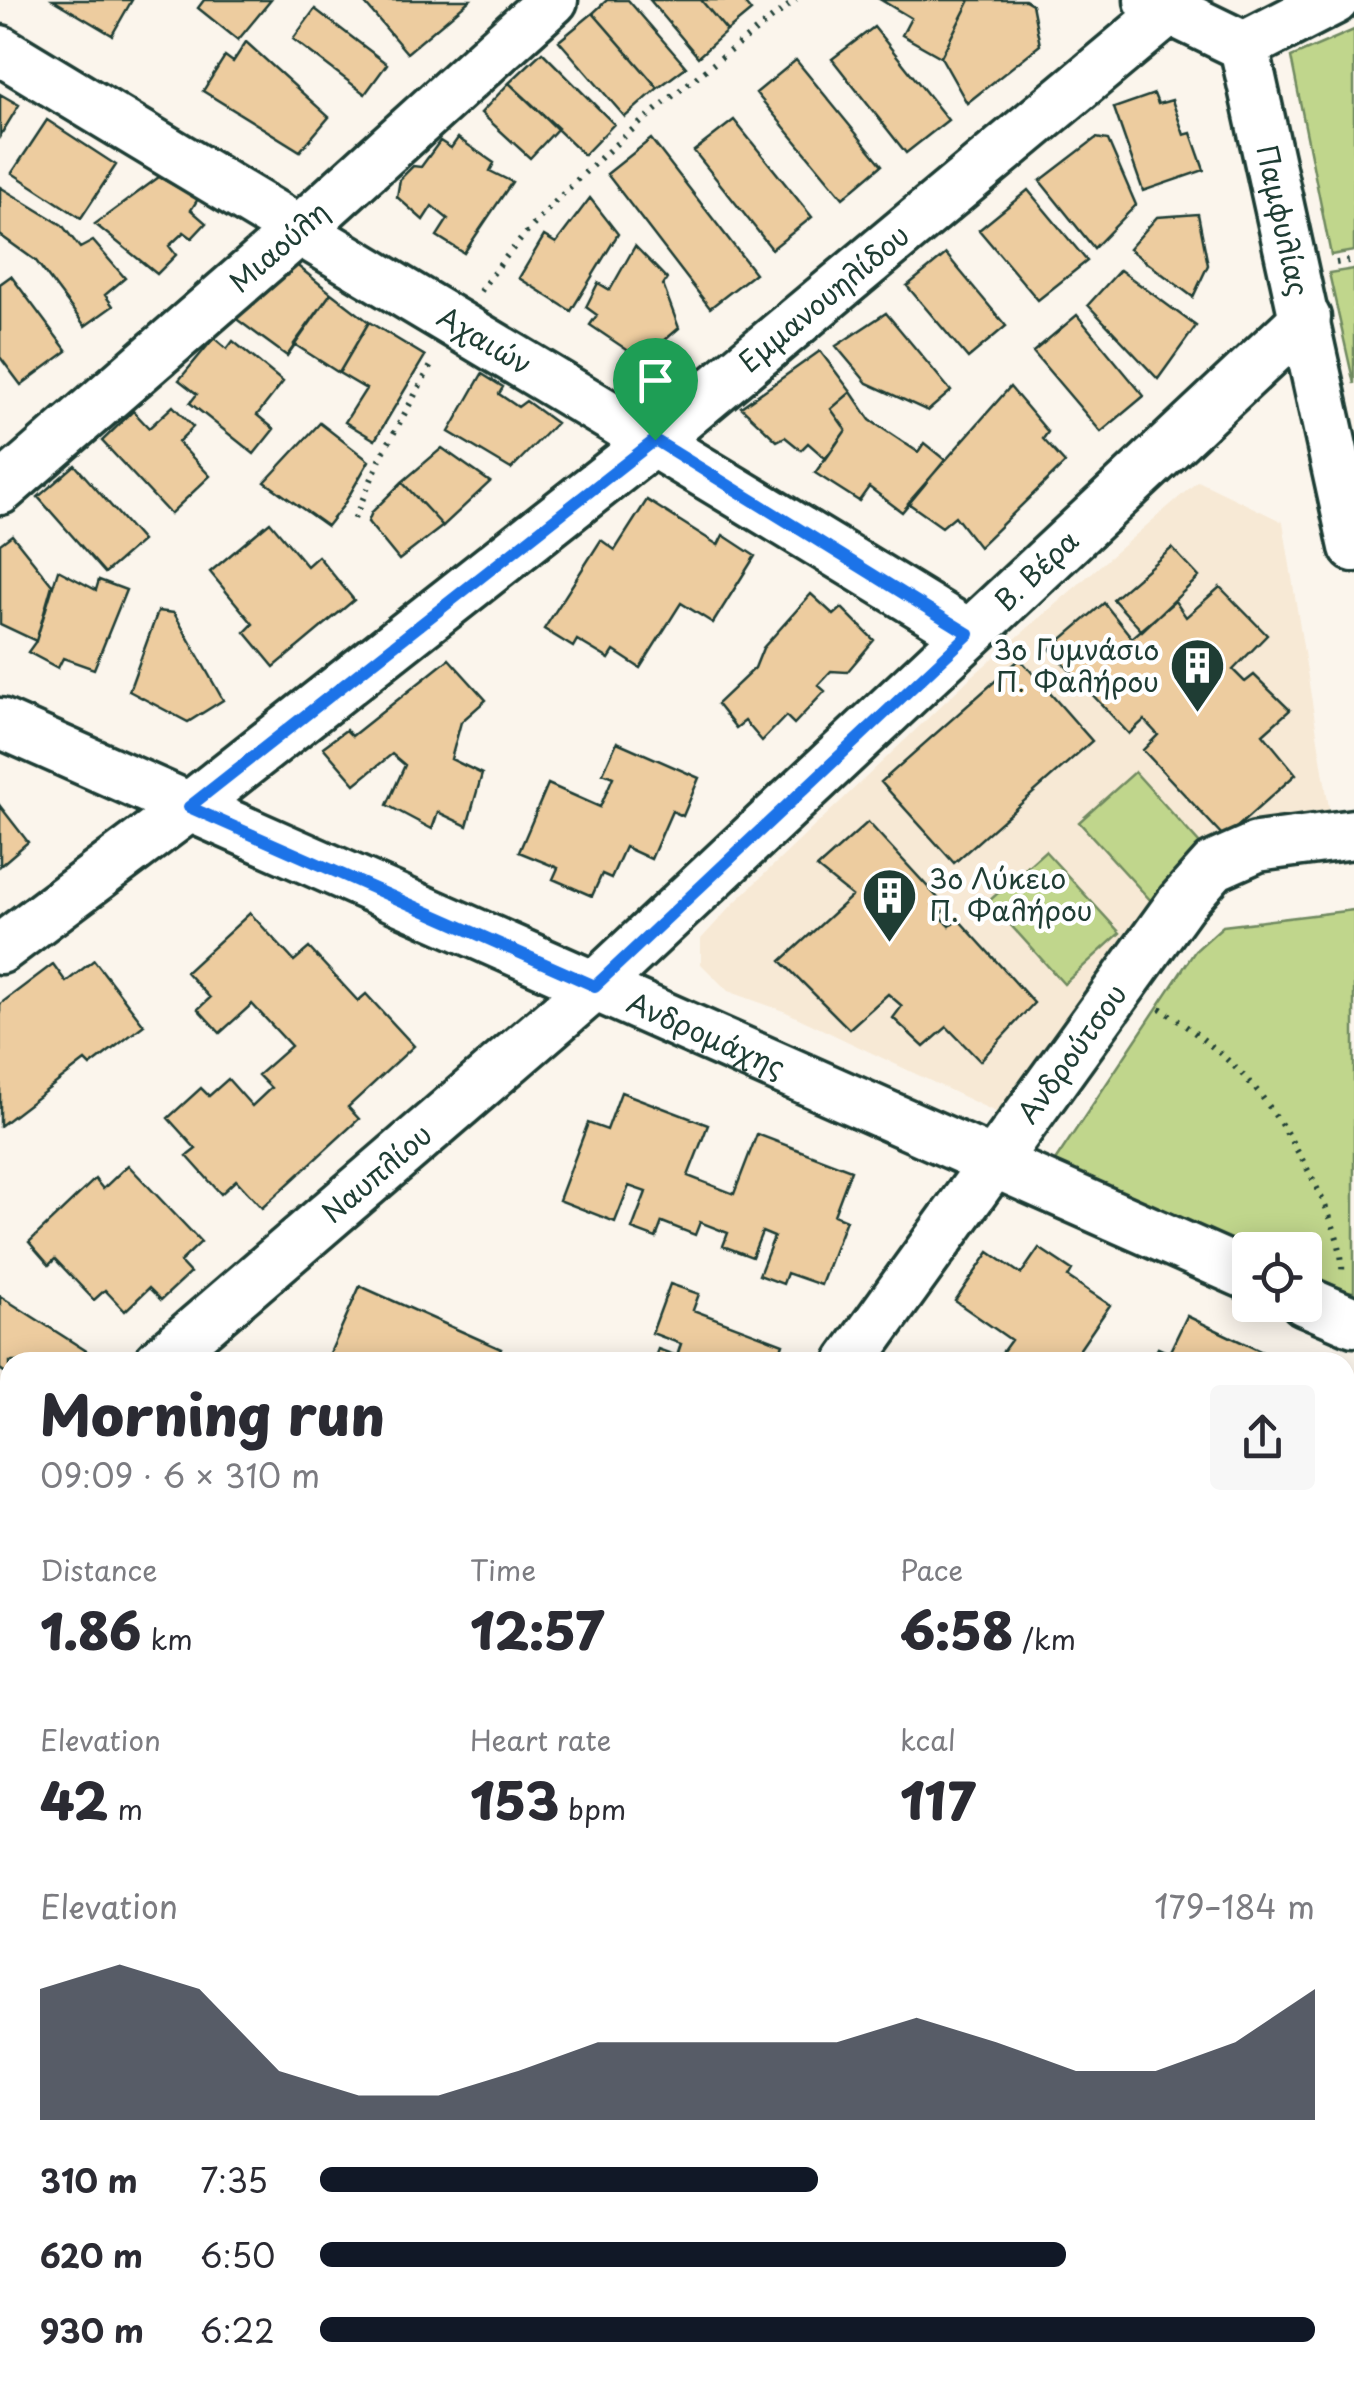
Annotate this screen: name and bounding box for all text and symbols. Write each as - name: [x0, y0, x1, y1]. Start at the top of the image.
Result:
- street label: Παμφυλίας: [1246, 141, 1321, 300]
- street label: Μιαούλη: [219, 190, 338, 302]
- street label: Εμμανουηλίδου: [728, 213, 918, 382]
- street label: Αχαιών: [430, 295, 541, 385]
- pin: [613, 338, 698, 441]
- icon: arrive: [628, 353, 683, 408]
- street label: Β. Βέρα: [984, 519, 1088, 621]
- place label: 3ο Γυμνάσιο Π. Φαλήρου: [993, 627, 1159, 702]
- building icon: 3ο Γυμνάσιο Π. Φαλήρου: [1168, 636, 1228, 715]
- place label: 3ο Λύκειο Π. Φαλήρου: [929, 856, 1093, 931]
- building icon: 3ο Λύκειο Π. Φαλήρου: [860, 865, 920, 944]
- street label: Ανδρούτσου: [1006, 974, 1136, 1132]
- street label: Ανδρομάχης: [621, 980, 792, 1088]
- street label: Ναυπλίου: [311, 1113, 441, 1233]
- map controls: [1232, 1232, 1322, 1322]
- button: locate: [1232, 1232, 1322, 1322]
- text: Morning run: [40, 1372, 385, 1455]
- button: share: [1210, 1385, 1315, 1490]
- text: 09:09 · 6 × 310 m: [40, 1451, 320, 1499]
- text: Distance: [40, 1548, 158, 1591]
- text: Time: [470, 1548, 536, 1591]
- text: Pace: [900, 1548, 963, 1591]
- text: 1.86: [40, 1591, 141, 1667]
- text: 12:57: [470, 1591, 604, 1667]
- text: 6:58: [900, 1591, 1013, 1667]
- text: km: [141, 1617, 193, 1660]
- text: /km: [1013, 1617, 1076, 1660]
- text: Elevation: [40, 1718, 161, 1761]
- text: Heart rate: [470, 1718, 611, 1761]
- text: kcal: [900, 1718, 956, 1761]
- text: 42: [40, 1761, 108, 1837]
- text: 153: [470, 1761, 559, 1837]
- text: 117: [900, 1761, 976, 1837]
- text: m: [108, 1787, 143, 1830]
- text: bpm: [559, 1787, 626, 1830]
- text: Elevation: [40, 1882, 178, 1930]
- text: 179–184 m: [1154, 1882, 1315, 1930]
- text: 310 m: [40, 2156, 138, 2204]
- text: 7:35: [200, 2156, 268, 2204]
- text: 620 m: [40, 2231, 143, 2279]
- text: 6:50: [200, 2231, 275, 2279]
- text: 930 m: [40, 2306, 144, 2354]
- text: 6:22: [200, 2306, 275, 2354]

